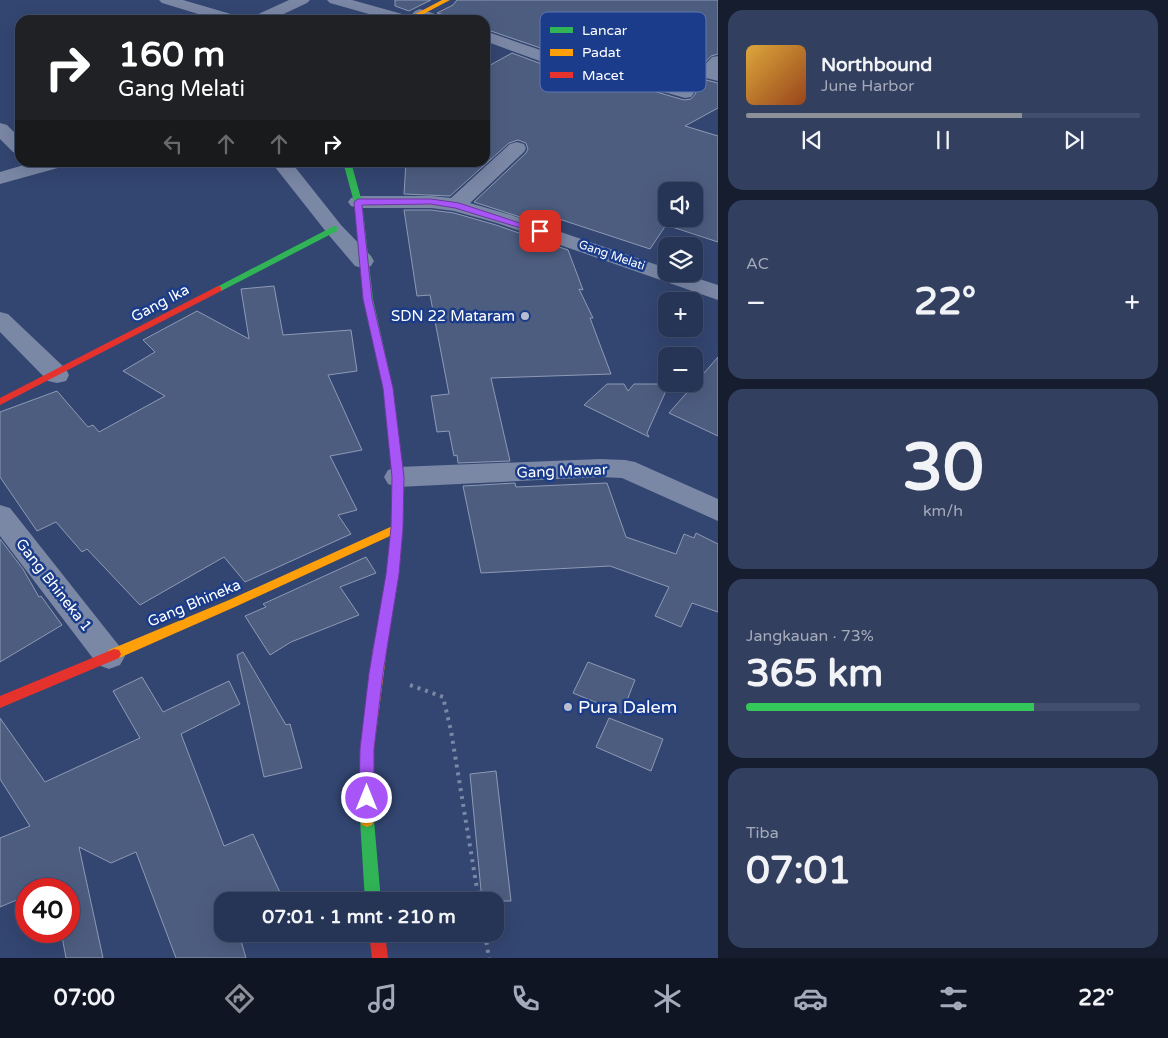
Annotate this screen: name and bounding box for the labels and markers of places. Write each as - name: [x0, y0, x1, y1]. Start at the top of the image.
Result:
- pin: [519, 210, 561, 252]
- place label: SDN 22 Mataram: [391, 307, 515, 325]
- marker: SDN 22 Mataram: [519, 310, 531, 322]
- place label: Pura Dalem: [578, 696, 677, 718]
- marker: Pura Dalem: [562, 701, 574, 713]

